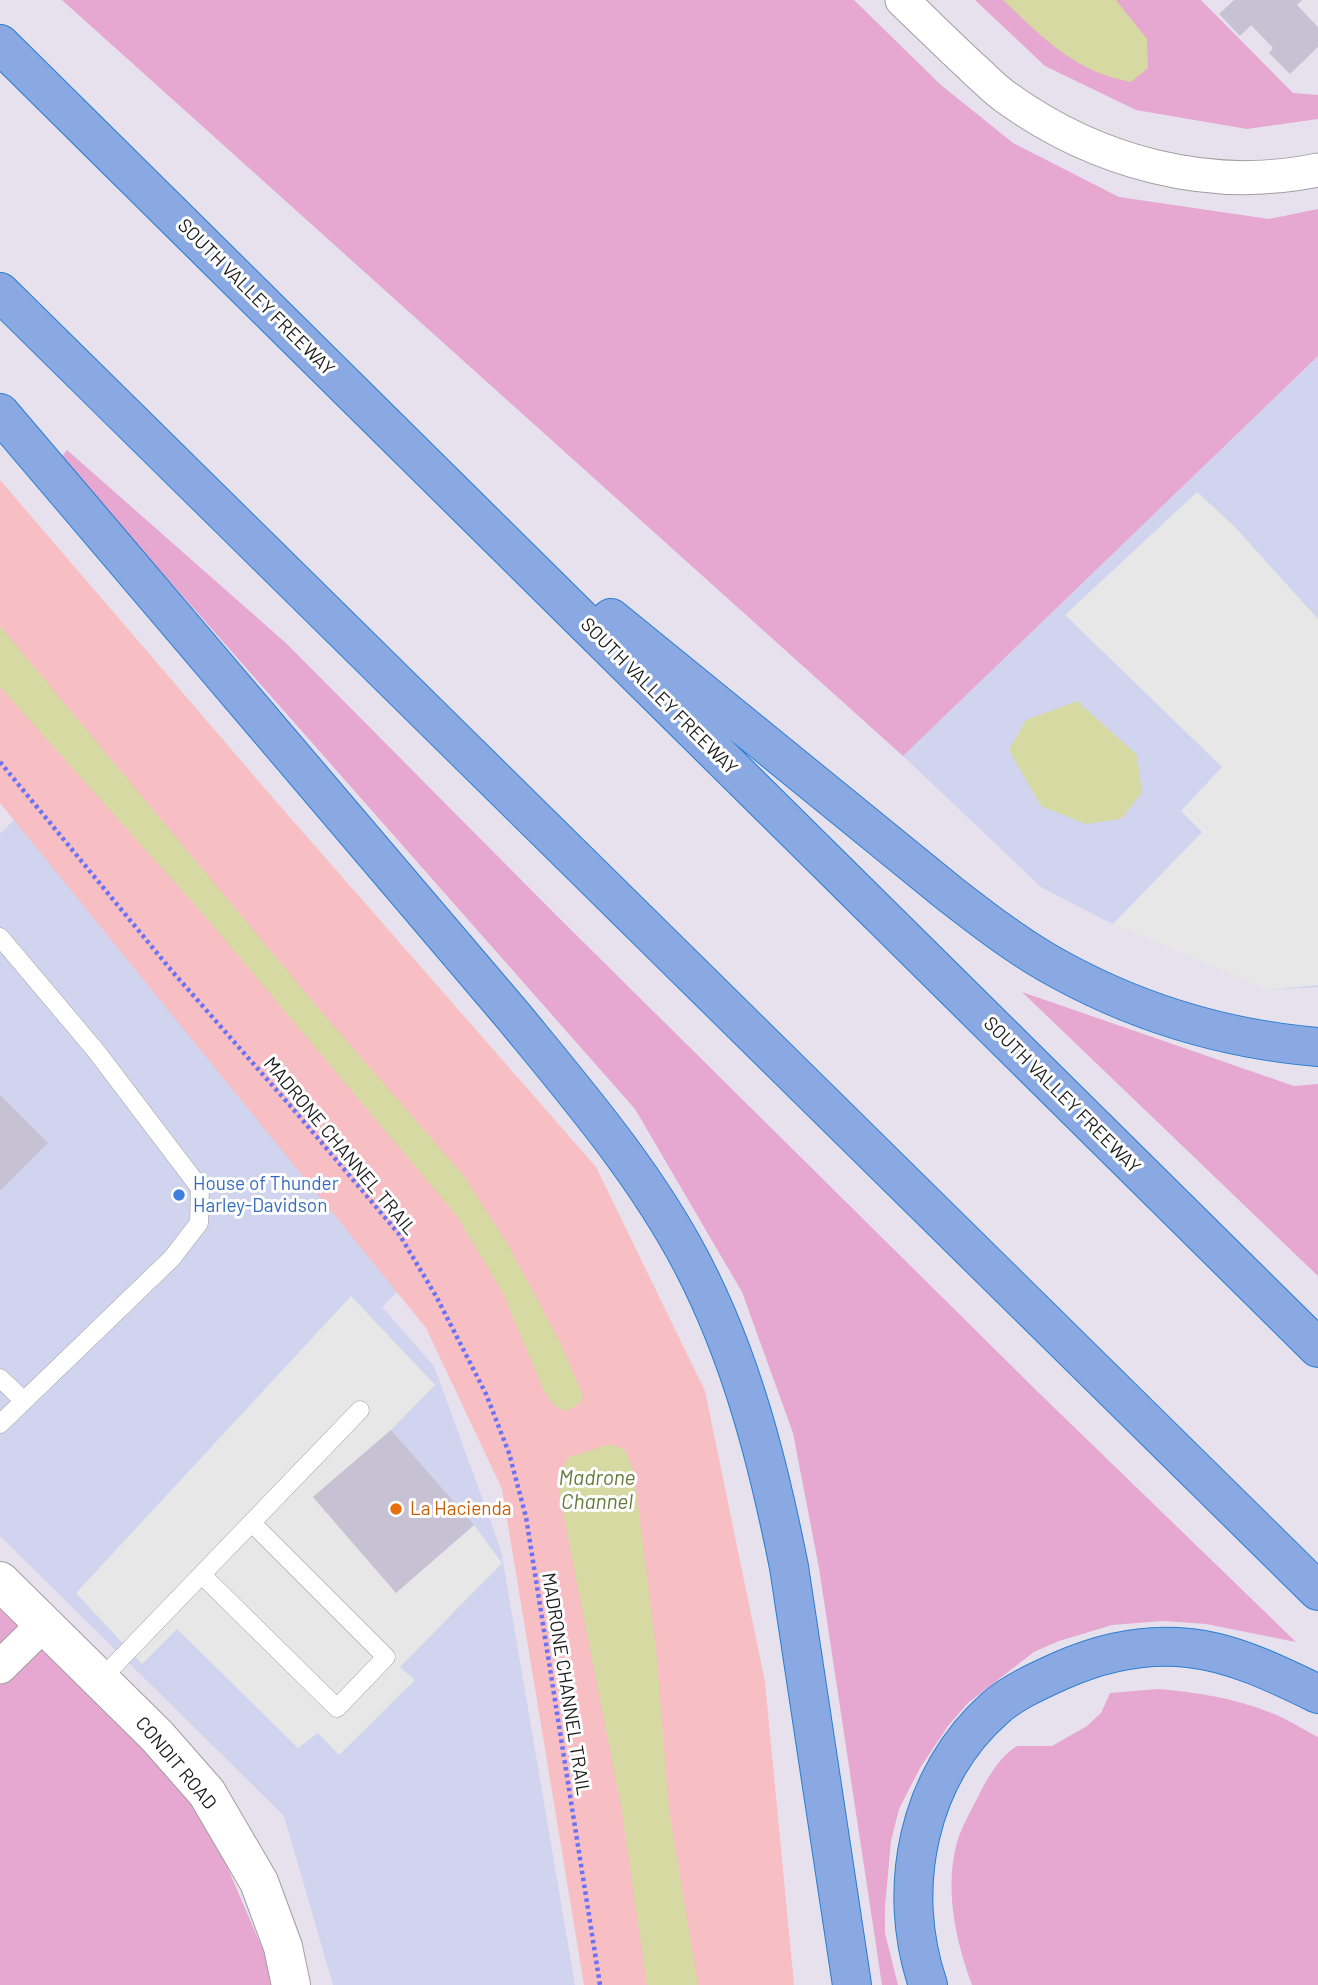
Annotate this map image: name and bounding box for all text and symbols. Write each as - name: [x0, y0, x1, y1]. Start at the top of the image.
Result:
- street label: SOUTH VALLEY FREEWAY: [173, 214, 339, 380]
- street label: SOUTH VALLEY FREEWAY: [576, 613, 742, 779]
- street label: SOUTH VALLEY FREEWAY: [979, 1012, 1145, 1178]
- street label: MADRONE CHANNEL TRAIL: [259, 1052, 421, 1240]
- place label: House of Thunder Harley-Davidson: [193, 1173, 339, 1217]
- marker: House of Thunder Harley-Davidson: [171, 1187, 187, 1203]
- water label: Madrone Channel: [559, 1465, 635, 1515]
- place label: La Hacienda: [410, 1498, 511, 1520]
- marker: La Hacienda: [388, 1501, 404, 1517]
- street label: MADRONE CHANNEL TRAIL: [537, 1571, 595, 1797]
- street label: CONDIT ROAD: [131, 1712, 221, 1814]

